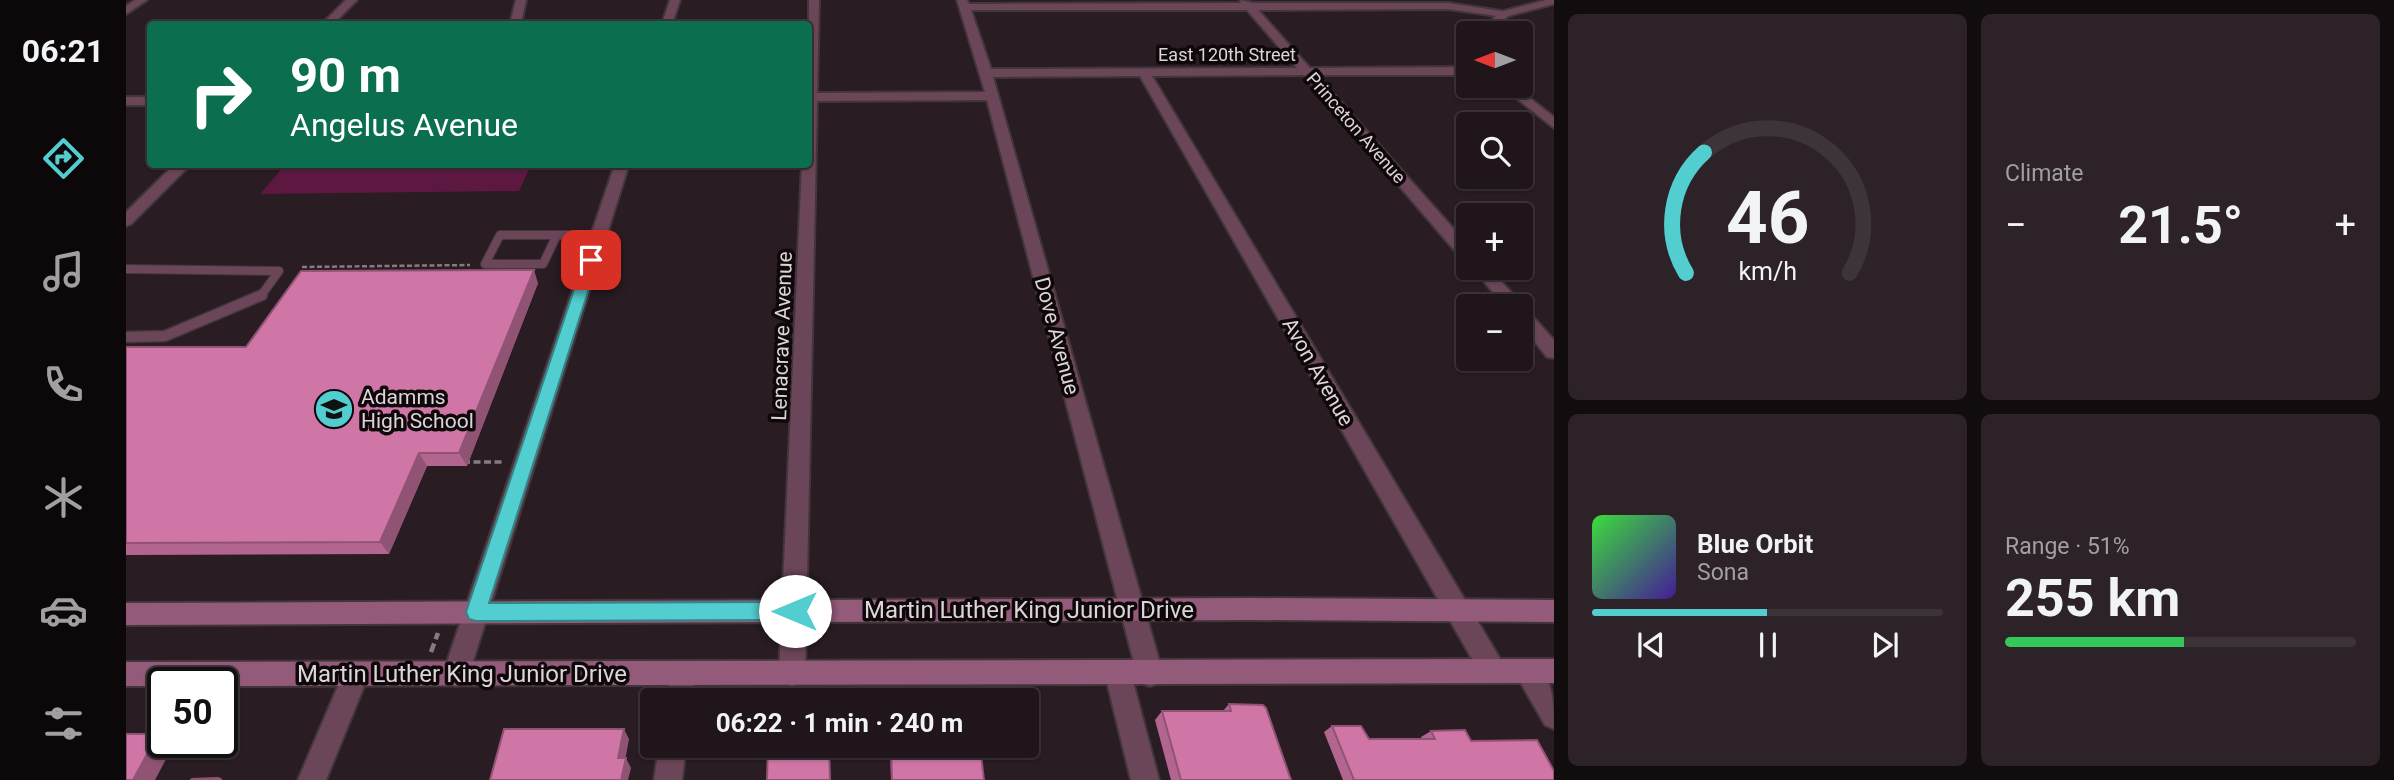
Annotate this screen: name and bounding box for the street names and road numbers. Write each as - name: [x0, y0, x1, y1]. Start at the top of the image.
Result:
- street label: East 120th Street: [1158, 44, 1296, 65]
- street label: Princeton Avenue: [1303, 68, 1410, 187]
- street label: Lenacrave Avenue: [767, 251, 797, 421]
- street label: Dove Avenue: [1030, 275, 1084, 397]
- street label: Avon Avenue: [1277, 314, 1359, 430]
- street label: Martin Luther King Junior Drive: [864, 596, 1194, 624]
- street label: Martin Luther King Junior Drive: [297, 660, 627, 688]

